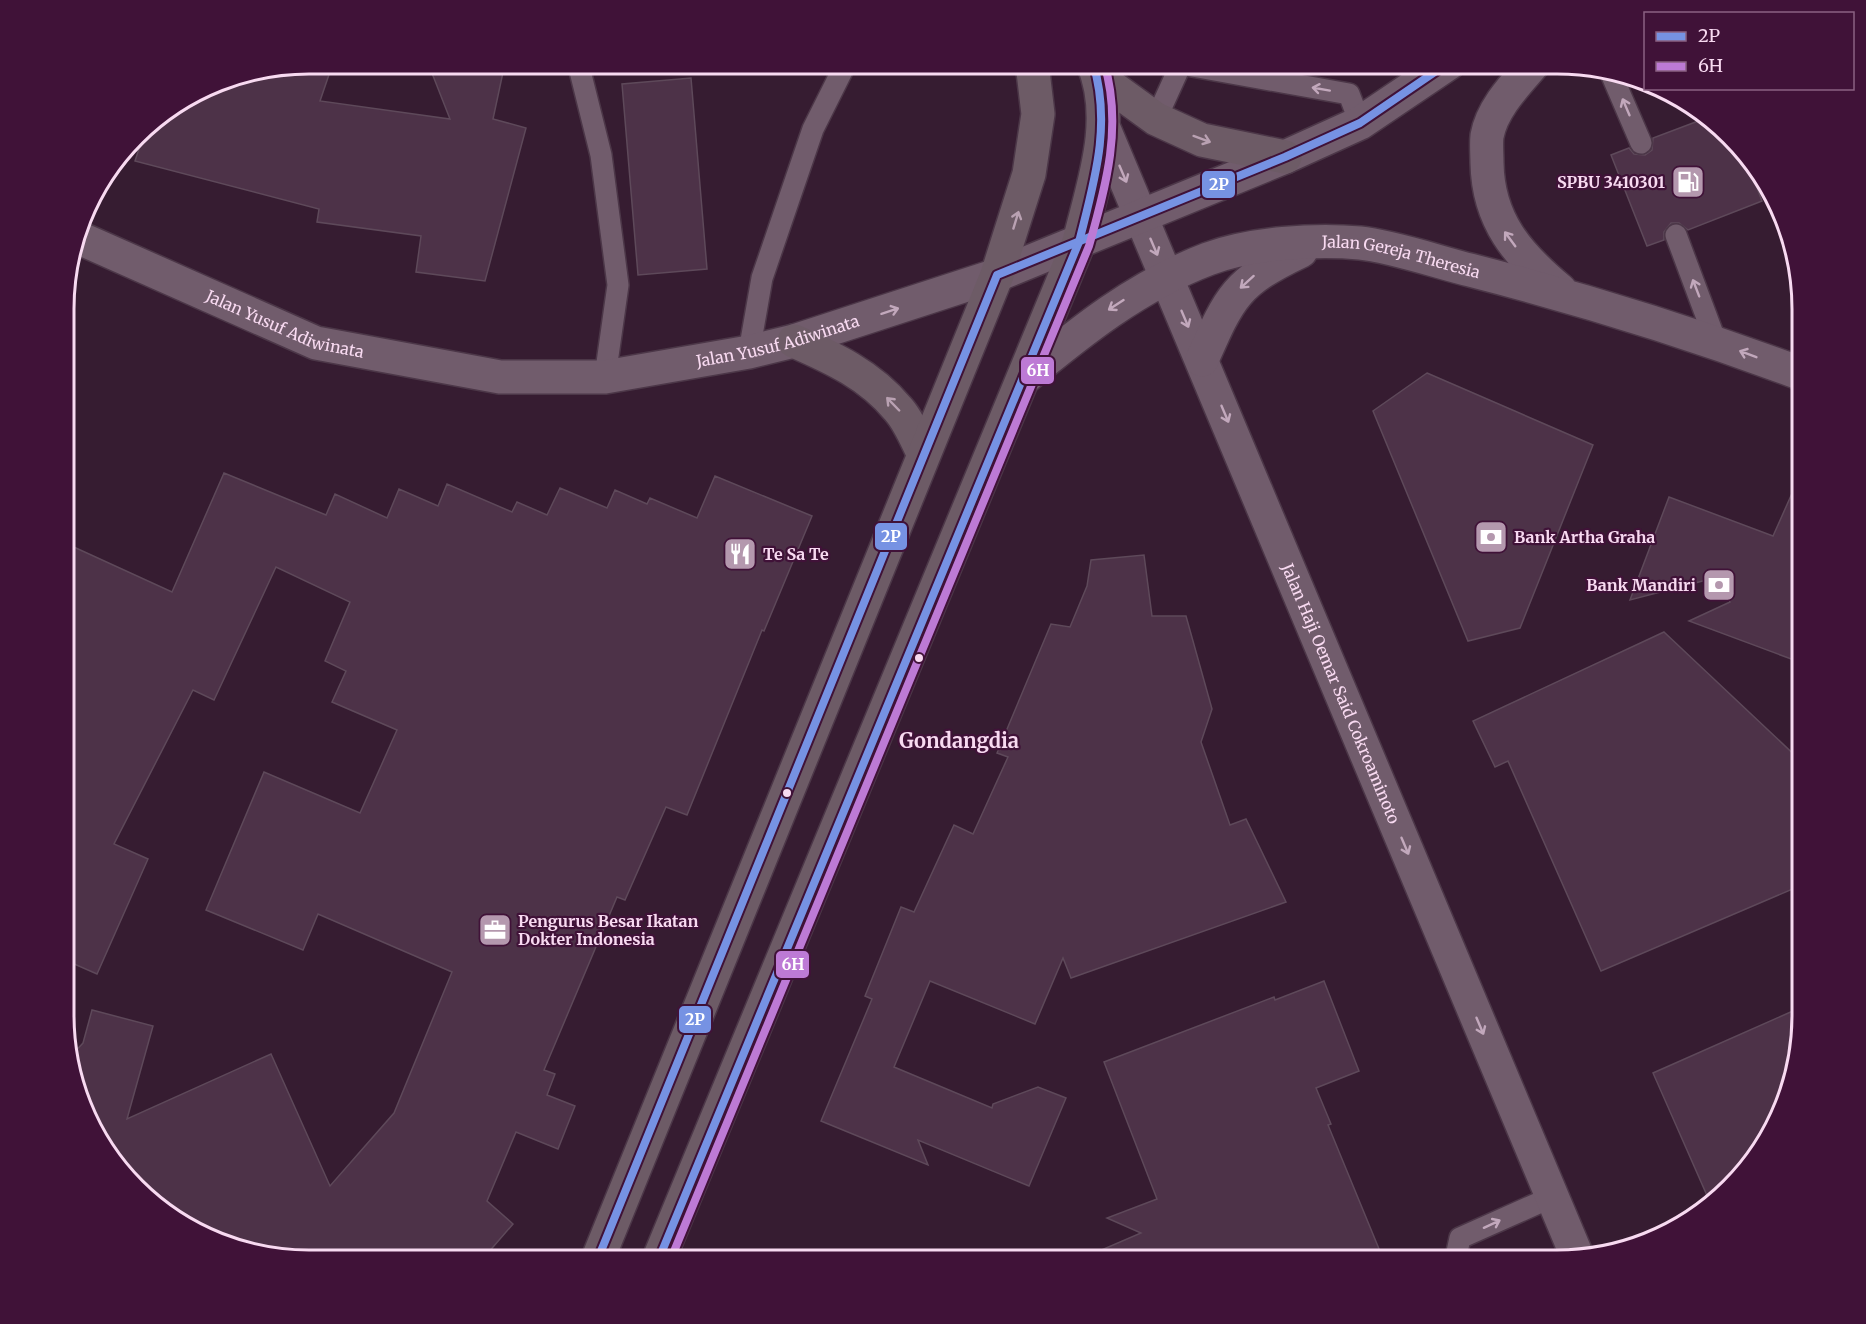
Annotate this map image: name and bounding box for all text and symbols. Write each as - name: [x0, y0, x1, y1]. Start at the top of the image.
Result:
- legend: [1644, 12, 1854, 90]
- text: 2P: [1698, 24, 1721, 47]
- text: 6H: [1698, 54, 1723, 77]
- one-way arrow: [1312, 83, 1332, 94]
- one-way arrow: [1620, 98, 1631, 116]
- one-way arrow: [1192, 134, 1211, 145]
- one-way arrow: [1118, 164, 1129, 182]
- fuel station icon: SPBU 3410301: [1670, 164, 1706, 200]
- line badge: 2P: [1201, 170, 1236, 199]
- place label: SPBU 3410301: [1557, 172, 1666, 192]
- text: 2P: [1209, 174, 1229, 194]
- one-way arrow: [1011, 211, 1022, 230]
- one-way arrow: [1504, 231, 1517, 247]
- street label: Jalan Gereja Theresia: [1321, 232, 1483, 282]
- one-way arrow: [1149, 237, 1160, 256]
- one-way arrow: [1240, 275, 1255, 289]
- one-way arrow: [1690, 280, 1701, 298]
- street label: Jalan Yusuf Adiwinata: [202, 285, 366, 362]
- one-way arrow: [1108, 300, 1125, 312]
- one-way arrow: [880, 305, 899, 316]
- one-way arrow: [1180, 309, 1191, 327]
- street label: Jalan Yusuf Adiwinata: [693, 310, 862, 371]
- one-way arrow: [1739, 347, 1758, 358]
- line badge: 6H: [1020, 356, 1055, 385]
- text: 6H: [1027, 360, 1049, 380]
- one-way arrow: [886, 396, 900, 411]
- one-way arrow: [1220, 404, 1231, 423]
- bank icon: Bank Artha Graha: [1473, 519, 1509, 555]
- line badge: 2P: [874, 522, 908, 551]
- text: 2P: [881, 526, 901, 546]
- place label: Bank Artha Graha: [1514, 527, 1655, 547]
- restaurant icon: Te Sa Te: [722, 536, 758, 572]
- place label: Te Sa Te: [763, 544, 829, 564]
- street label: Jalan Haji Oemar Said Cokroaminoto: [1277, 559, 1404, 827]
- bank icon: Bank Mandiri: [1701, 567, 1737, 603]
- place label: Bank Mandiri: [1586, 575, 1697, 595]
- unlabelled marker: [913, 652, 925, 664]
- district label: Gondangdia: [899, 728, 1019, 753]
- unlabelled marker: [781, 787, 793, 799]
- one-way arrow: [1400, 836, 1411, 855]
- place label: Pengurus Besar Ikatan Dokter Indonesia: [518, 911, 698, 949]
- office icon: Pengurus Besar Ikatan Dokter Indonesia: [477, 912, 513, 948]
- line badge: 6H: [775, 950, 810, 979]
- text: 6H: [782, 954, 804, 974]
- line badge: 2P: [678, 1005, 712, 1034]
- text: 2P: [685, 1009, 705, 1029]
- one-way arrow: [1475, 1016, 1486, 1035]
- one-way arrow: [1482, 1217, 1500, 1229]

